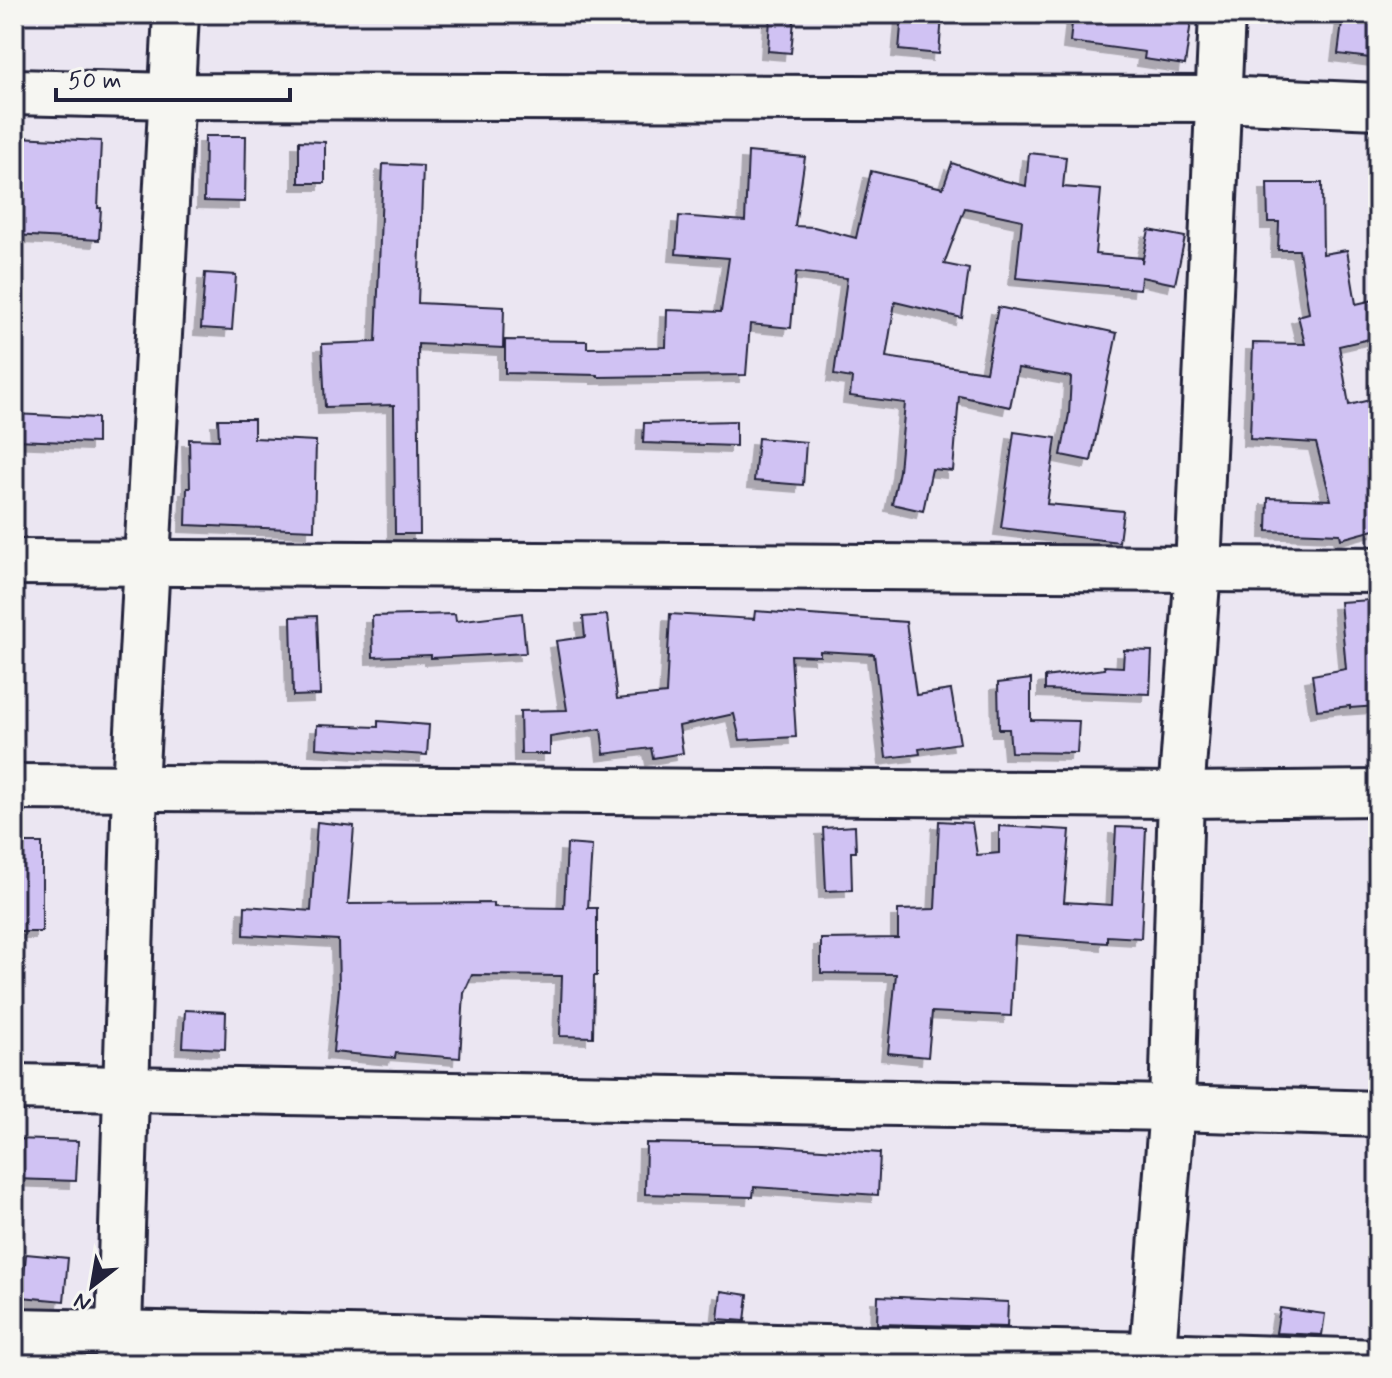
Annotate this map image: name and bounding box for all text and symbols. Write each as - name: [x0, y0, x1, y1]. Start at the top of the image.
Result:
- scale bar: [56, 52, 290, 102]
- text: 50 m: [68, 66, 122, 97]
- north arrow: [52, 1246, 132, 1326]
- text: N: [69, 1286, 96, 1317]

